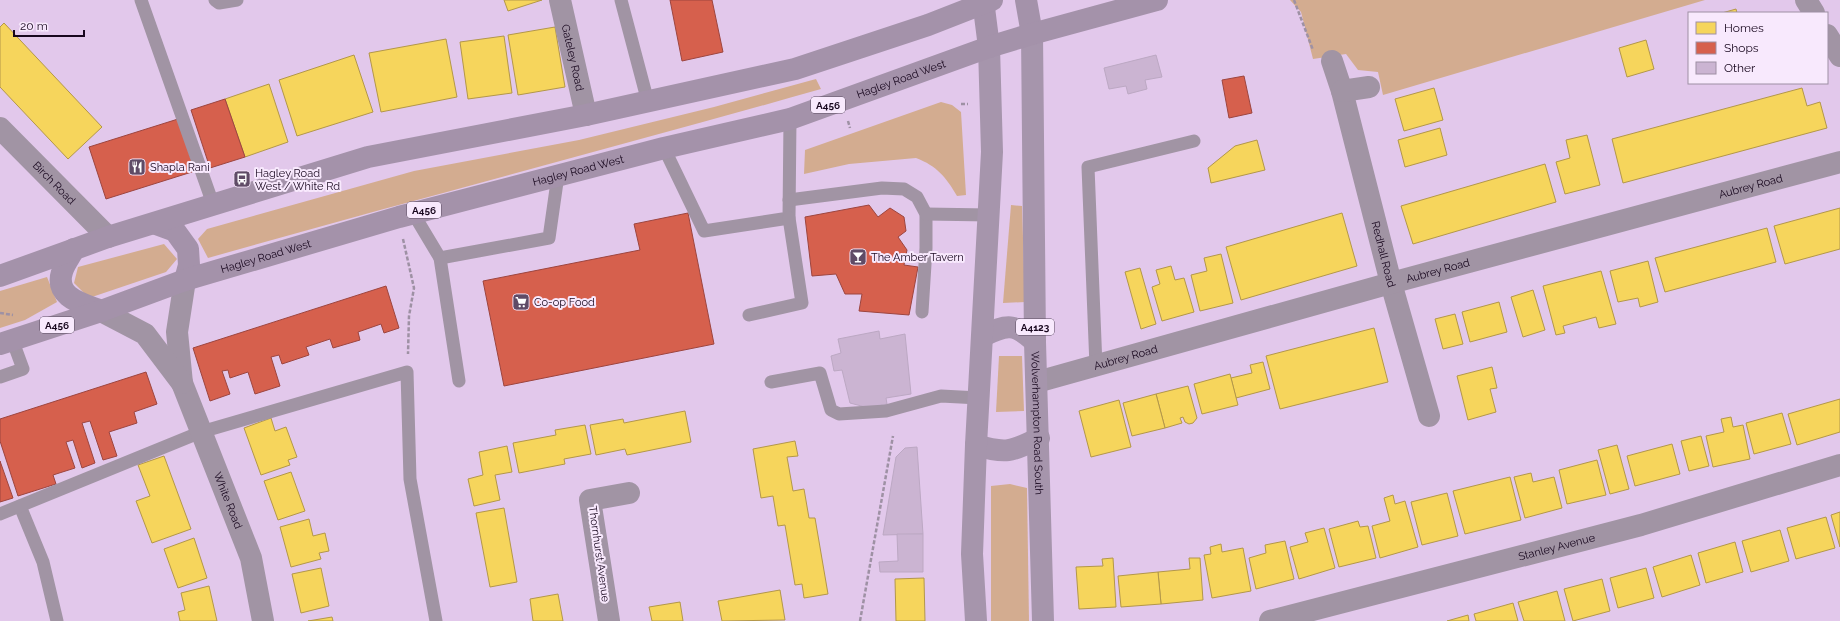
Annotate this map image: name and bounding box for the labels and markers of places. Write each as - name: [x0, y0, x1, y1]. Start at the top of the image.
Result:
- restaurant icon: Shapla Rani: [127, 157, 147, 177]
- place label: Shapla Rani: [150, 161, 210, 174]
- place label: Hagley Road West / White Rd: [255, 167, 340, 193]
- bus stop icon: Hagley Road West / White Rd: [232, 169, 252, 189]
- bar icon: The Amber Tavern: [848, 247, 868, 267]
- place label: The Amber Tavern: [871, 251, 964, 264]
- supermarket icon: Co-op Food: [511, 292, 531, 312]
- place label: Co-op Food: [534, 296, 595, 309]

